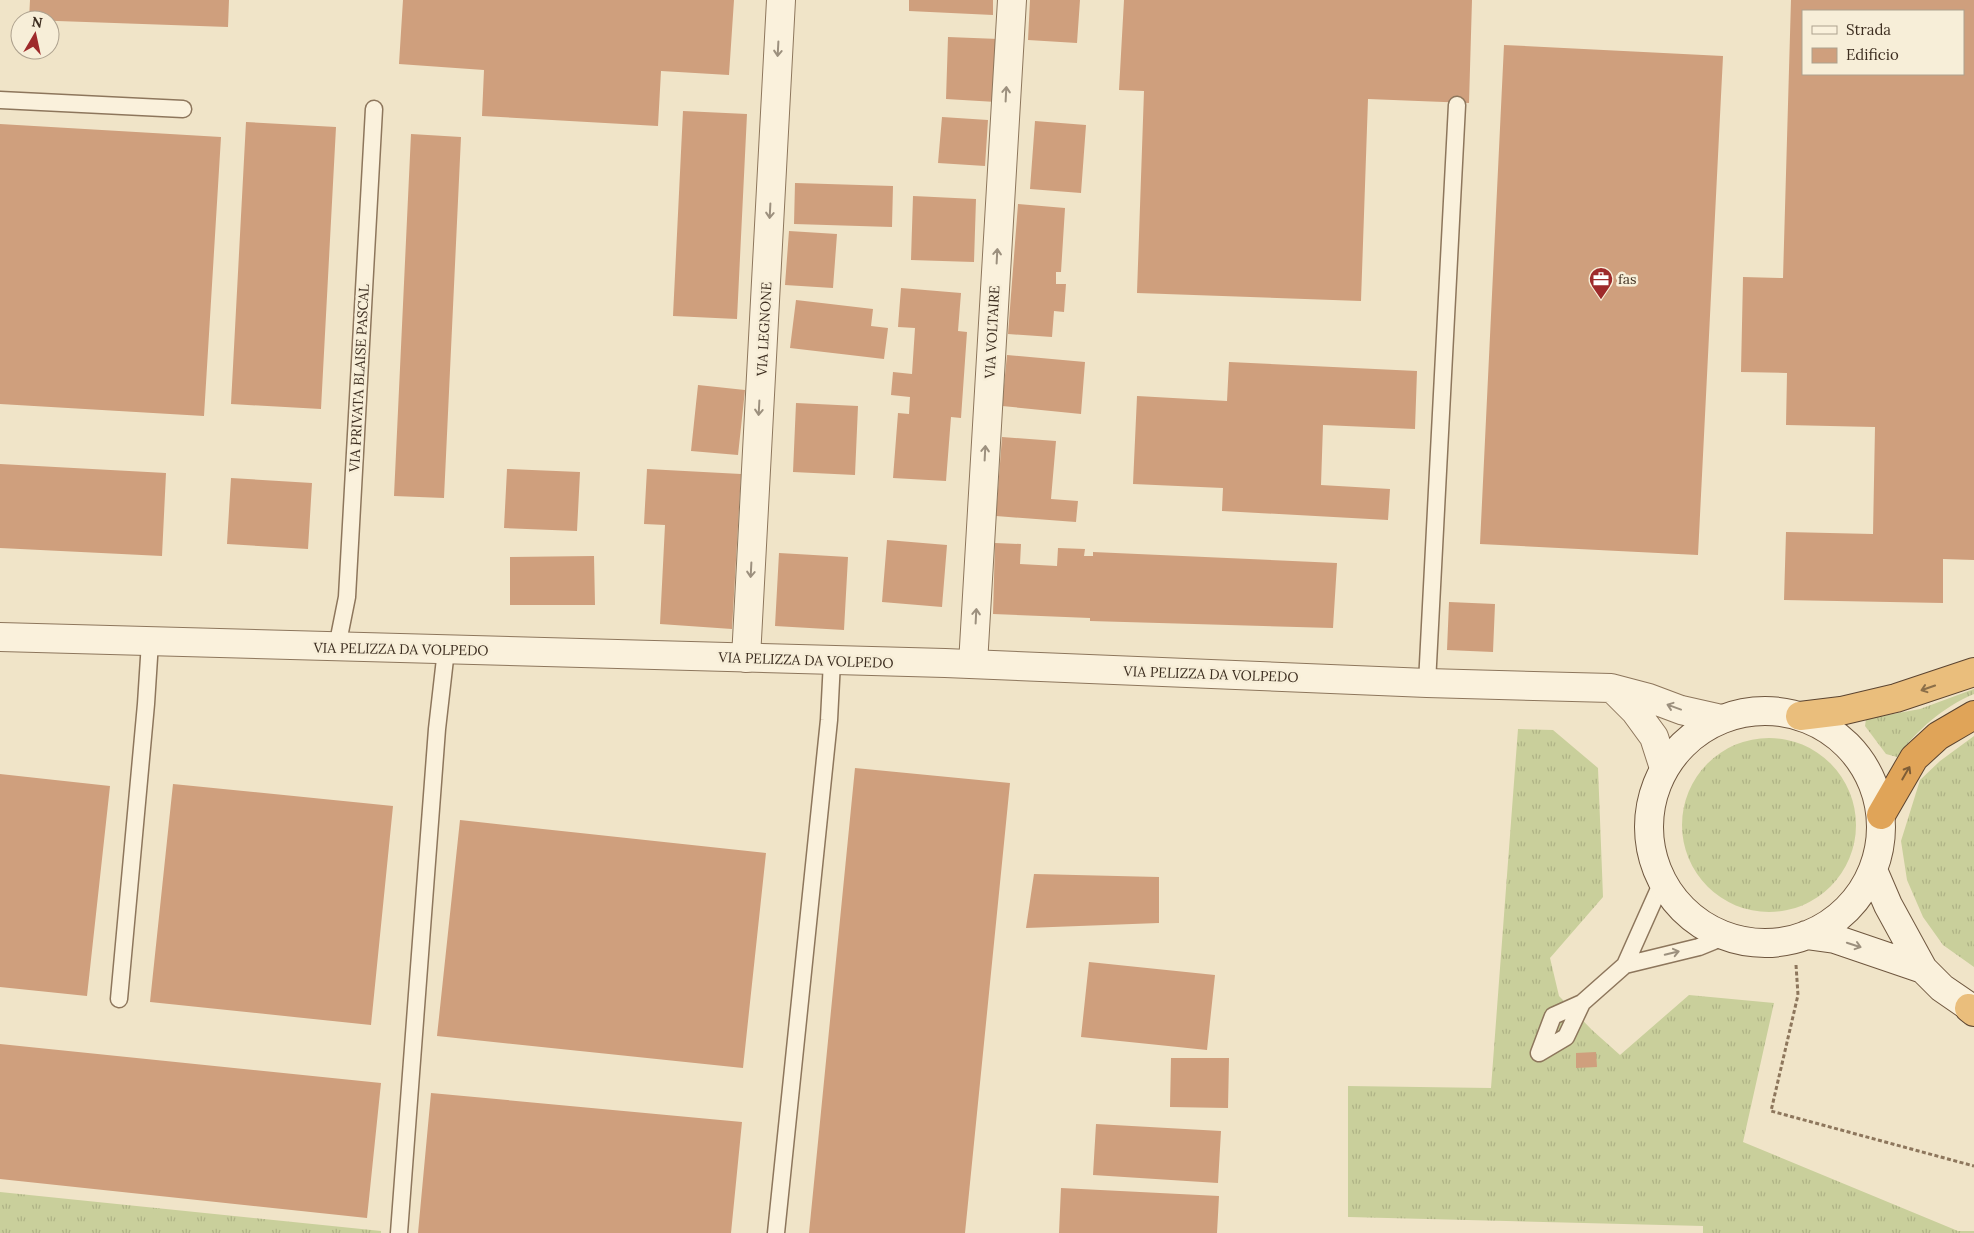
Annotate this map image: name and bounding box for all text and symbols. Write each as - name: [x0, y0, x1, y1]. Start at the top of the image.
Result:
- north arrow: [10, 10, 60, 60]
- legend: [1802, 10, 1964, 75]
- text: N: [30, 12, 44, 32]
- text: Strada: [1846, 20, 1891, 39]
- one-way arrow: [774, 40, 783, 56]
- text: Edificio: [1846, 45, 1899, 64]
- one-way arrow: [1002, 86, 1011, 102]
- one-way arrow: [765, 203, 774, 219]
- one-way arrow: [992, 249, 1001, 265]
- office icon: fas: [1588, 266, 1614, 300]
- place label: fas: [1618, 270, 1636, 288]
- street label: VIA LEGNONE: [752, 281, 775, 378]
- street label: VIA PRIVATA BLAISE PASCAL: [345, 284, 373, 473]
- street label: VIA VOLTAIRE: [981, 285, 1003, 380]
- one-way arrow: [755, 400, 764, 416]
- one-way arrow: [981, 446, 990, 462]
- one-way arrow: [746, 562, 755, 578]
- one-way arrow: [971, 608, 980, 624]
- street label: VIA PELIZZA DA VOLPEDO: [312, 638, 489, 660]
- street label: VIA PELIZZA DA VOLPEDO: [717, 648, 894, 672]
- street label: VIA PELIZZA DA VOLPEDO: [1122, 662, 1299, 686]
- one-way arrow: [1920, 684, 1936, 693]
- one-way arrow: [1667, 702, 1682, 711]
- one-way arrow: [1901, 766, 1911, 781]
- one-way arrow: [1846, 940, 1862, 950]
- one-way arrow: [1663, 948, 1679, 958]

